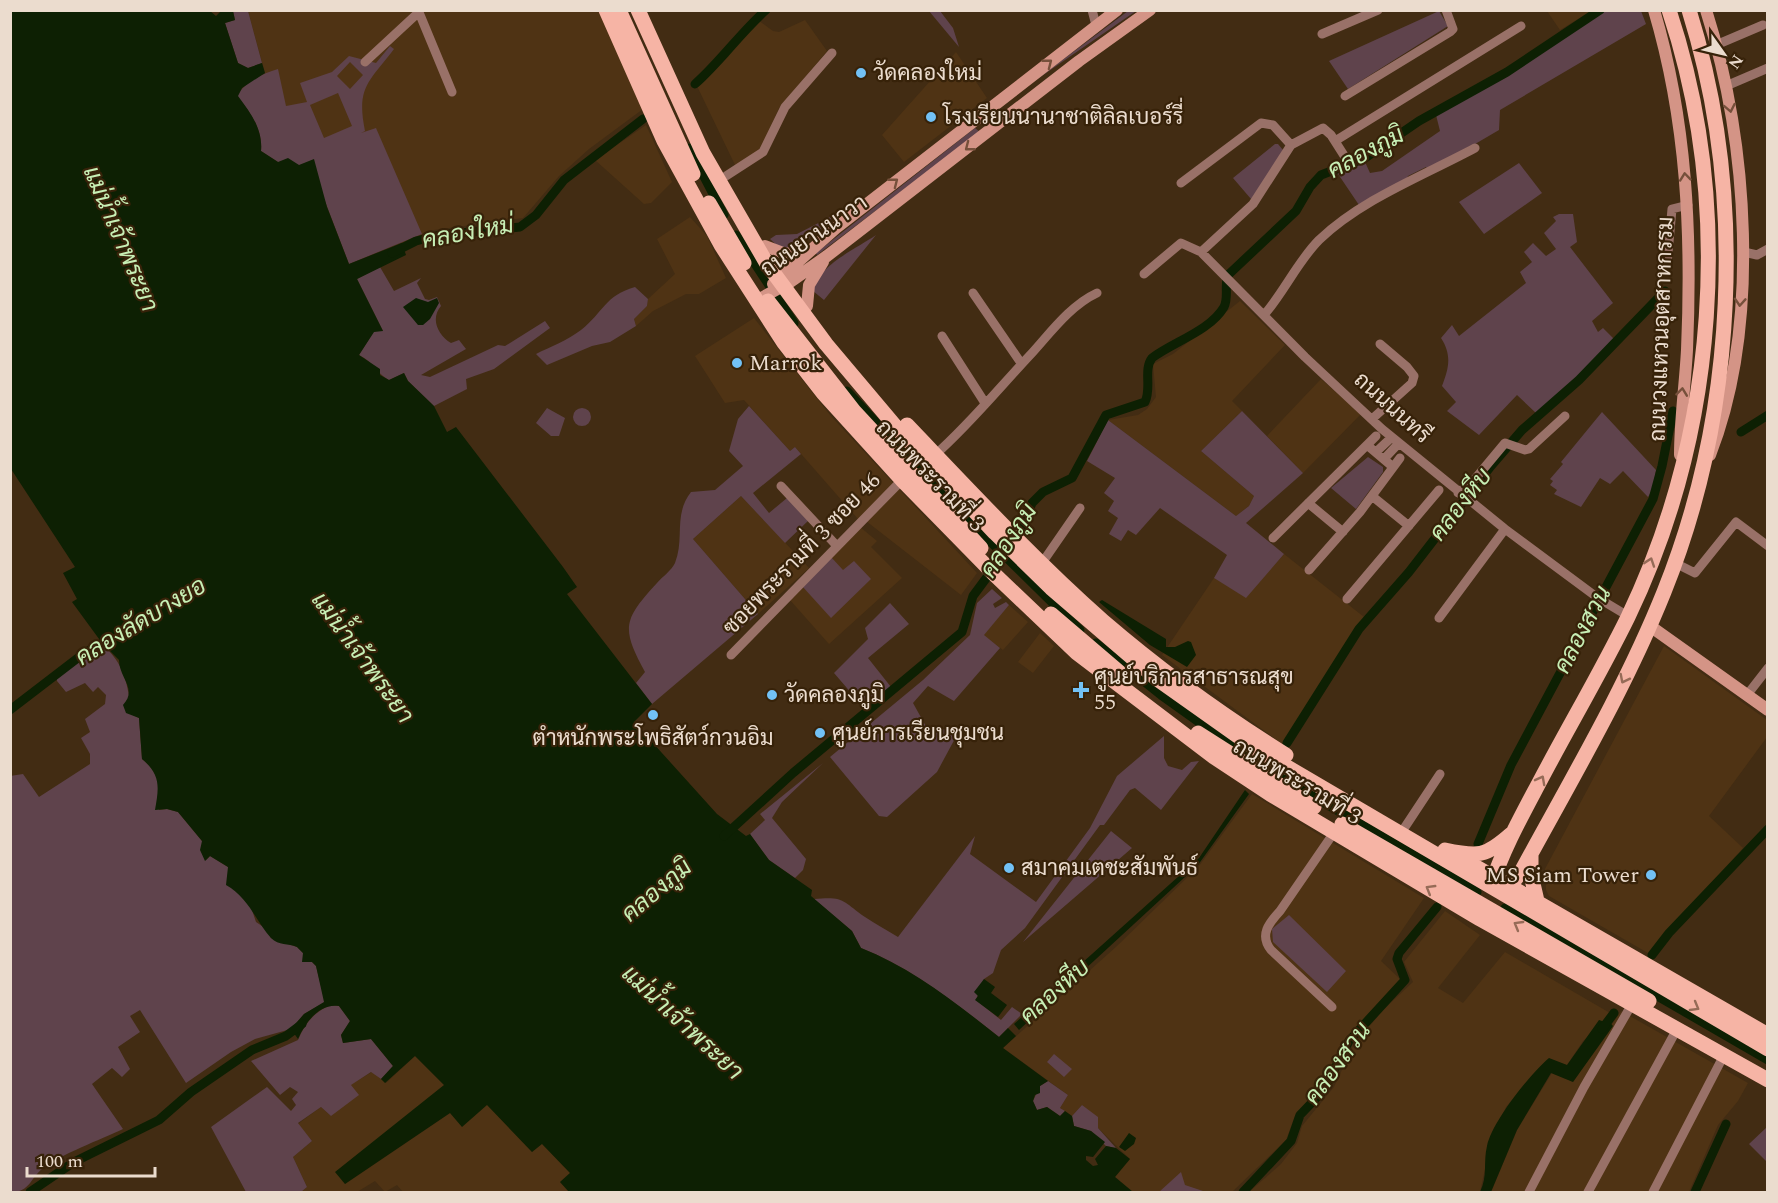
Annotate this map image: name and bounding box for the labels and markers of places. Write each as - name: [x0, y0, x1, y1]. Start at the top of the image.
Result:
- place label: วัดคลองใหม่: [873, 57, 982, 90]
- marker: วัดคลองใหม่: [854, 66, 868, 80]
- place label: โรงเรียนนานาชาติลิลเบอร์รี่: [942, 97, 1184, 134]
- marker: โรงเรียนนานาชาติลิลเบอร์รี่: [924, 110, 938, 124]
- place label: Marrok: [749, 347, 822, 380]
- marker: Marrok: [730, 356, 744, 370]
- place label: ศูนย์บริการสาธารณสุข 55: [1094, 661, 1293, 719]
- place label: วัดคลองภูมิ: [784, 679, 884, 712]
- marker: ศูนย์บริการสาธารณสุข 55: [1072, 681, 1090, 699]
- marker: วัดคลองภูมิ: [765, 688, 779, 702]
- marker: ตำหนักพระโพธิสัตว์กวนอิม: [646, 708, 660, 722]
- place label: ศูนย์การเรียนชุมชน: [832, 717, 1004, 750]
- place label: ตำหนักพระโพธิสัตว์กวนอิม: [533, 722, 773, 755]
- marker: ศูนย์การเรียนชุมชน: [813, 726, 827, 740]
- place label: สมาคมเตชะสัมพันธ์: [1021, 852, 1198, 885]
- place label: MS Siam Tower: [1485, 859, 1639, 892]
- marker: สมาคมเตชะสัมพันธ์: [1002, 861, 1016, 875]
- marker: MS Siam Tower: [1644, 868, 1658, 882]

